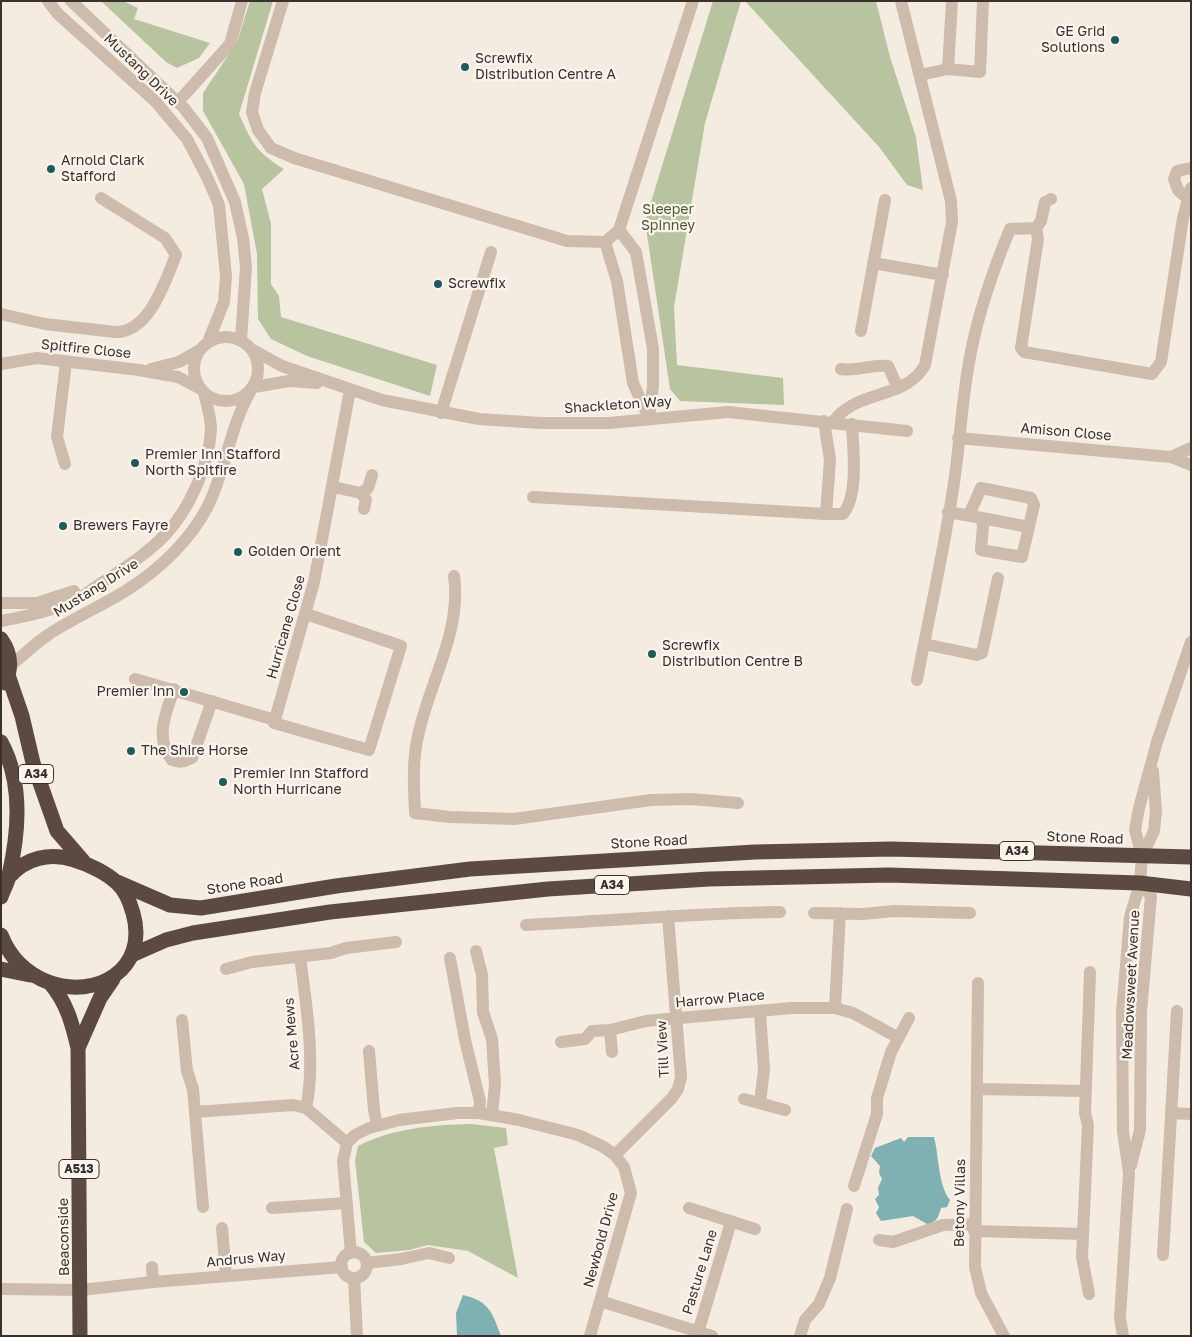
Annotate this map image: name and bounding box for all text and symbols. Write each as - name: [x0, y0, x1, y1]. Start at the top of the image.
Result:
- place label: GE Grid Solutions: [1041, 24, 1105, 56]
- street label: Mustang Drive: [100, 30, 182, 110]
- marker: GE Grid Solutions: [1109, 34, 1121, 46]
- place label: Screwfix Distribution Centre A: [475, 51, 616, 84]
- marker: Screwfix Distribution Centre A: [459, 61, 471, 73]
- place label: Arnold Clark Stafford: [61, 153, 145, 186]
- marker: Arnold Clark Stafford: [45, 163, 57, 175]
- park label: Sleeper Spinney: [641, 202, 695, 234]
- place label: Screwfix: [448, 276, 506, 292]
- marker: Screwfix: [432, 278, 444, 290]
- street label: Spitfire Close: [40, 336, 132, 362]
- street label: Shackleton Way: [564, 393, 672, 417]
- street label: Amison Close: [1020, 420, 1112, 444]
- place label: Premier Inn Stafford North Spitfire: [145, 447, 281, 480]
- marker: Premier Inn Stafford North Spitfire: [129, 457, 141, 469]
- place label: Brewers Fayre: [73, 518, 168, 534]
- marker: Brewers Fayre: [57, 520, 69, 532]
- place label: Golden Orient: [248, 544, 341, 560]
- marker: Golden Orient: [232, 546, 244, 558]
- street label: Mustang Drive: [50, 555, 142, 621]
- street label: Hurricane Close: [263, 573, 309, 681]
- place label: Screwfix Distribution Centre B: [662, 638, 803, 670]
- marker: Screwfix Distribution Centre B: [646, 648, 658, 660]
- place label: Premier Inn: [97, 684, 174, 700]
- marker: Premier Inn: [178, 686, 190, 698]
- place label: The Shire Horse: [141, 743, 248, 759]
- marker: The Shire Horse: [125, 745, 137, 757]
- road number: A34: [18, 764, 54, 784]
- place label: Premier Inn Stafford North Hurricane: [233, 766, 369, 799]
- marker: Premier Inn Stafford North Hurricane: [217, 776, 229, 788]
- street label: Stone Road: [1046, 828, 1124, 848]
- street label: Stone Road: [610, 832, 688, 852]
- road number: A34: [1000, 841, 1034, 860]
- street label: Stone Road: [206, 870, 284, 898]
- road number: A34: [594, 876, 630, 894]
- street label: Meadowsweet Avenue: [1119, 910, 1143, 1060]
- street label: Harrow Place: [675, 987, 765, 1011]
- street label: Acre Mews: [280, 997, 304, 1071]
- street label: Till View: [653, 1020, 673, 1078]
- street label: Betony Villas: [951, 1159, 969, 1247]
- road number: A513: [59, 1160, 99, 1178]
- street label: Newbold Drive: [580, 1190, 622, 1290]
- street label: Beaconside: [55, 1198, 73, 1276]
- street label: Pasture Lane: [679, 1227, 721, 1317]
- street label: Andrus Way: [206, 1247, 286, 1271]

